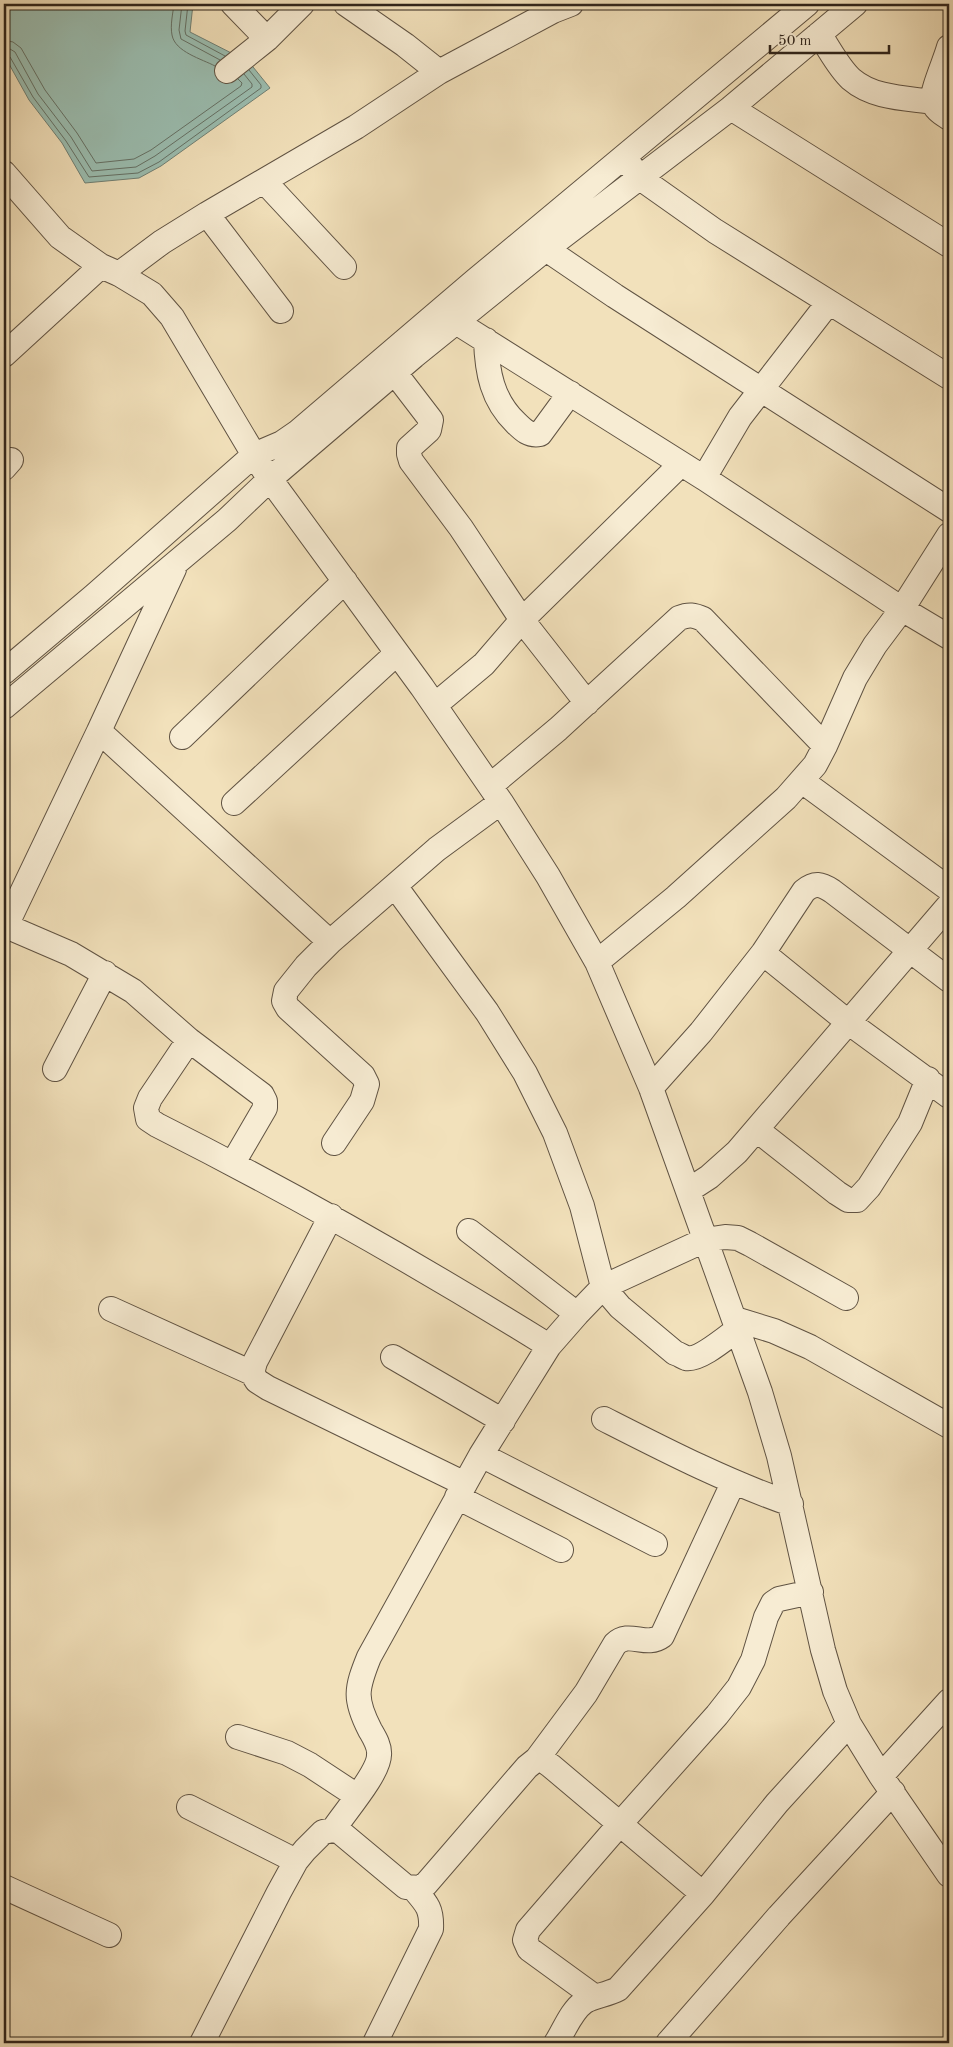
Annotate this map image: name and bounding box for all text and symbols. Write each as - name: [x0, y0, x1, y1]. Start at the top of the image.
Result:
- scale bar: [770, 22, 889, 54]
- text: 50 m: [778, 34, 812, 49]

